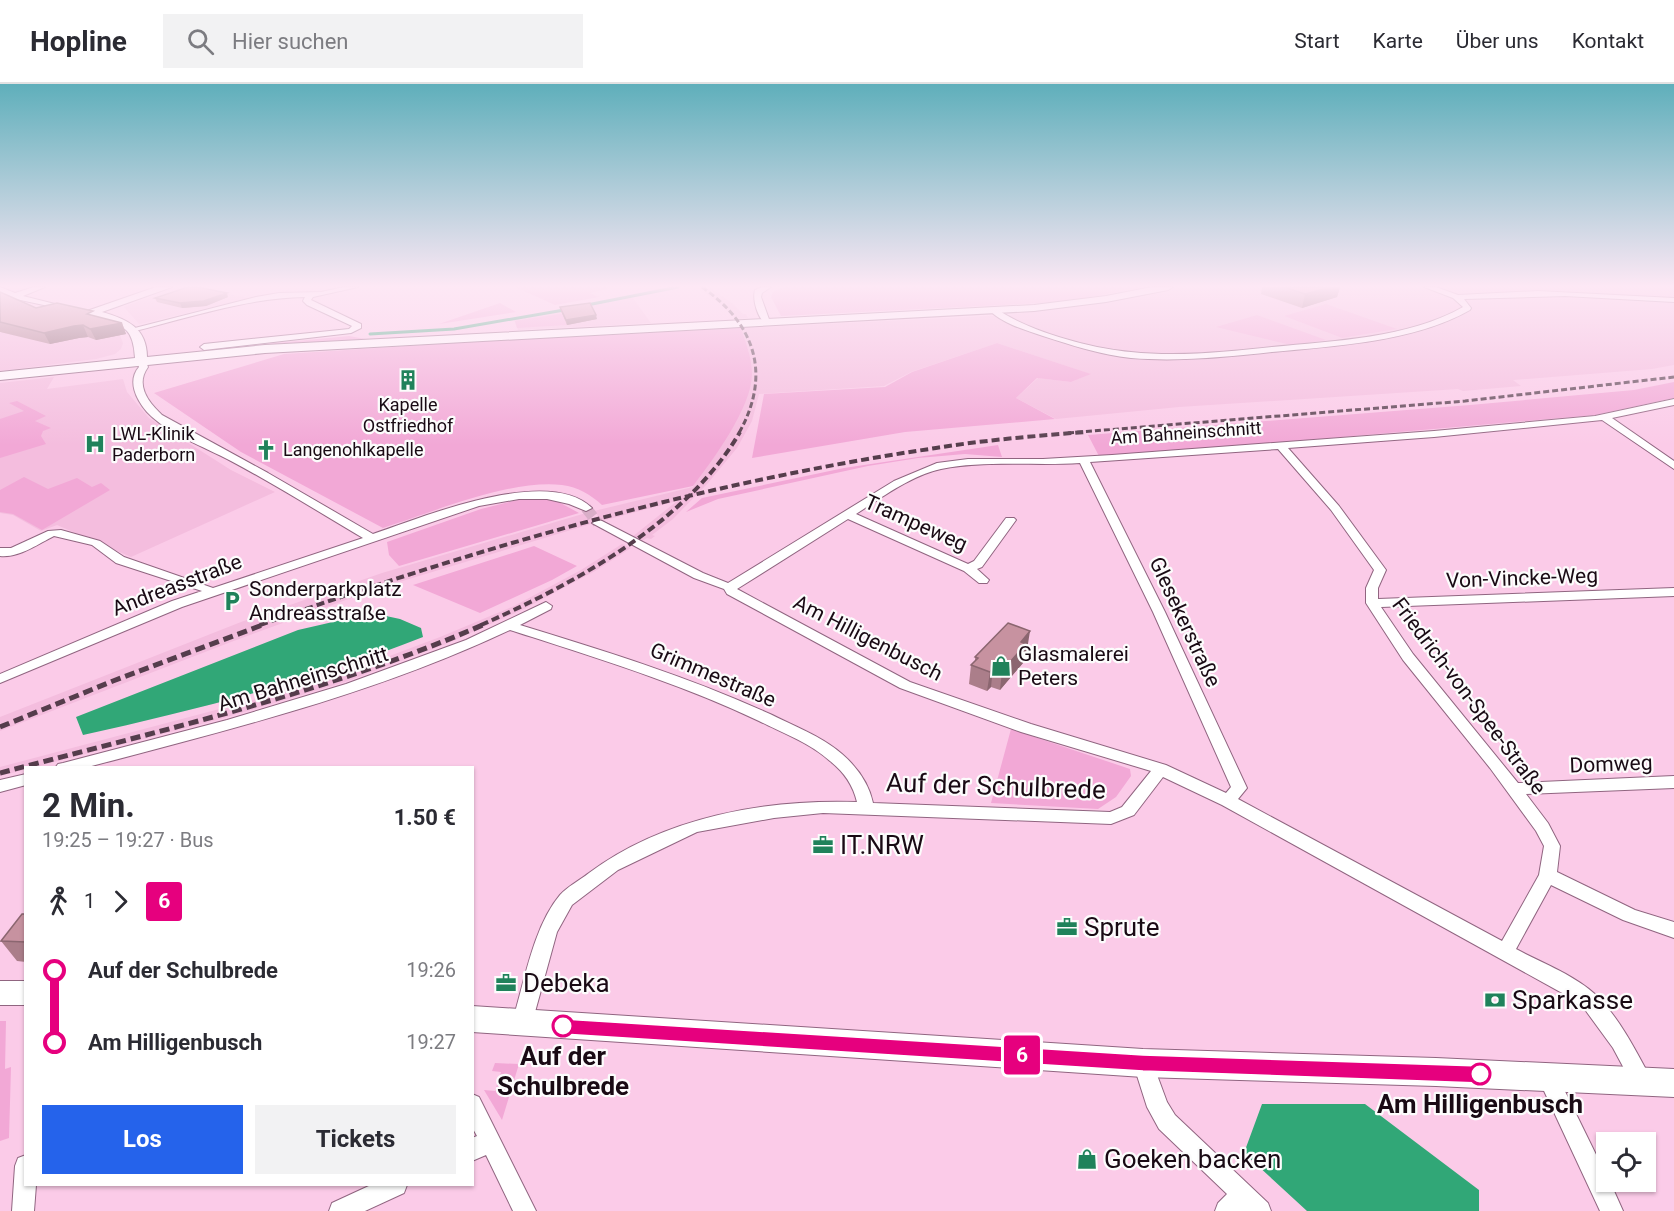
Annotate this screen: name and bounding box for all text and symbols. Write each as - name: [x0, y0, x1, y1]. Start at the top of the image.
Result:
- search box: [163, 14, 583, 68]
- text: Hopline: [30, 25, 127, 58]
- icon: search: [184, 25, 217, 58]
- text: Hier suchen: [232, 29, 349, 54]
- text: Start: [1294, 29, 1340, 53]
- text: Karte: [1373, 29, 1423, 53]
- text: Über uns: [1456, 29, 1539, 53]
- text: Kontakt: [1572, 29, 1644, 53]
- building icon: Kapelle Ostfriedhof: [396, 368, 420, 392]
- place label: Kapelle Ostfriedhof: [363, 394, 454, 436]
- street label: Am Bahneinschnitt: [1110, 417, 1262, 448]
- place label: LWL-Klinik Paderborn: [112, 423, 195, 465]
- hospital icon: LWL-Klinik Paderborn: [83, 432, 107, 456]
- church icon: Langenohlkapelle: [254, 438, 278, 462]
- place label: Langenohlkapelle: [283, 439, 423, 460]
- street label: Trampeweg: [861, 490, 971, 556]
- street label: Andreasstraße: [109, 549, 245, 621]
- street label: Glesekerstraße: [1144, 553, 1226, 691]
- street label: Von-Vincke-Weg: [1446, 563, 1598, 593]
- place label: Sonderparkplatz Andreasstraße: [249, 577, 402, 625]
- parking icon: Sonderparkplatz Andreasstraße: [220, 589, 244, 613]
- street label: Am Hilligenbusch: [789, 590, 947, 686]
- street label: Friedrich-von-Spee-Straße: [1387, 593, 1551, 799]
- street label: Grimmestraße: [647, 638, 779, 712]
- street label: Am Bahneinschnitt: [215, 642, 391, 716]
- place label: Glasmalerei Peters: [1018, 642, 1129, 690]
- shop icon: Glasmalerei Peters: [989, 654, 1013, 678]
- street label: Domweg: [1569, 751, 1653, 777]
- street label: Auf der Schulbrede: [886, 767, 1106, 805]
- text: 2 Min.: [42, 786, 135, 825]
- text: 1.50 €: [394, 805, 456, 830]
- text: 19:25 – 19:27 · Bus: [42, 828, 214, 852]
- place label: IT.NRW: [840, 830, 924, 860]
- office icon: IT.NRW: [811, 833, 835, 857]
- icon: walk: [42, 885, 75, 918]
- icon: forward: [104, 885, 137, 918]
- text: 1: [84, 889, 95, 913]
- text: 6: [158, 889, 170, 913]
- place label: Sprute: [1084, 912, 1159, 942]
- office icon: Sprute: [1055, 915, 1079, 939]
- text: Auf der Schulbrede: [88, 958, 278, 983]
- text: 19:26: [406, 958, 456, 982]
- place label: Debeka: [523, 968, 610, 998]
- office icon: Debeka: [494, 971, 518, 995]
- place label: Sparkasse: [1512, 985, 1633, 1015]
- bank icon: Sparkasse: [1483, 988, 1507, 1012]
- marker: Auf der Schulbrede: [552, 1015, 574, 1037]
- text: Am Hilligenbusch: [88, 1030, 262, 1055]
- text: 19:27: [406, 1030, 456, 1054]
- line badge: 6: [1002, 1036, 1042, 1074]
- place label: Auf der Schulbrede: [497, 1041, 629, 1101]
- text: 6: [1016, 1043, 1028, 1067]
- marker: Am Hilligenbusch: [1469, 1063, 1491, 1085]
- place label: Am Hilligenbusch: [1377, 1089, 1583, 1119]
- button: Los: [42, 1105, 243, 1174]
- button: Tickets: [255, 1105, 456, 1174]
- map controls: [1596, 1132, 1656, 1192]
- button: locate: [1596, 1132, 1656, 1192]
- place label: Goeken backen: [1104, 1144, 1281, 1174]
- shop icon: Goeken backen: [1075, 1147, 1099, 1171]

